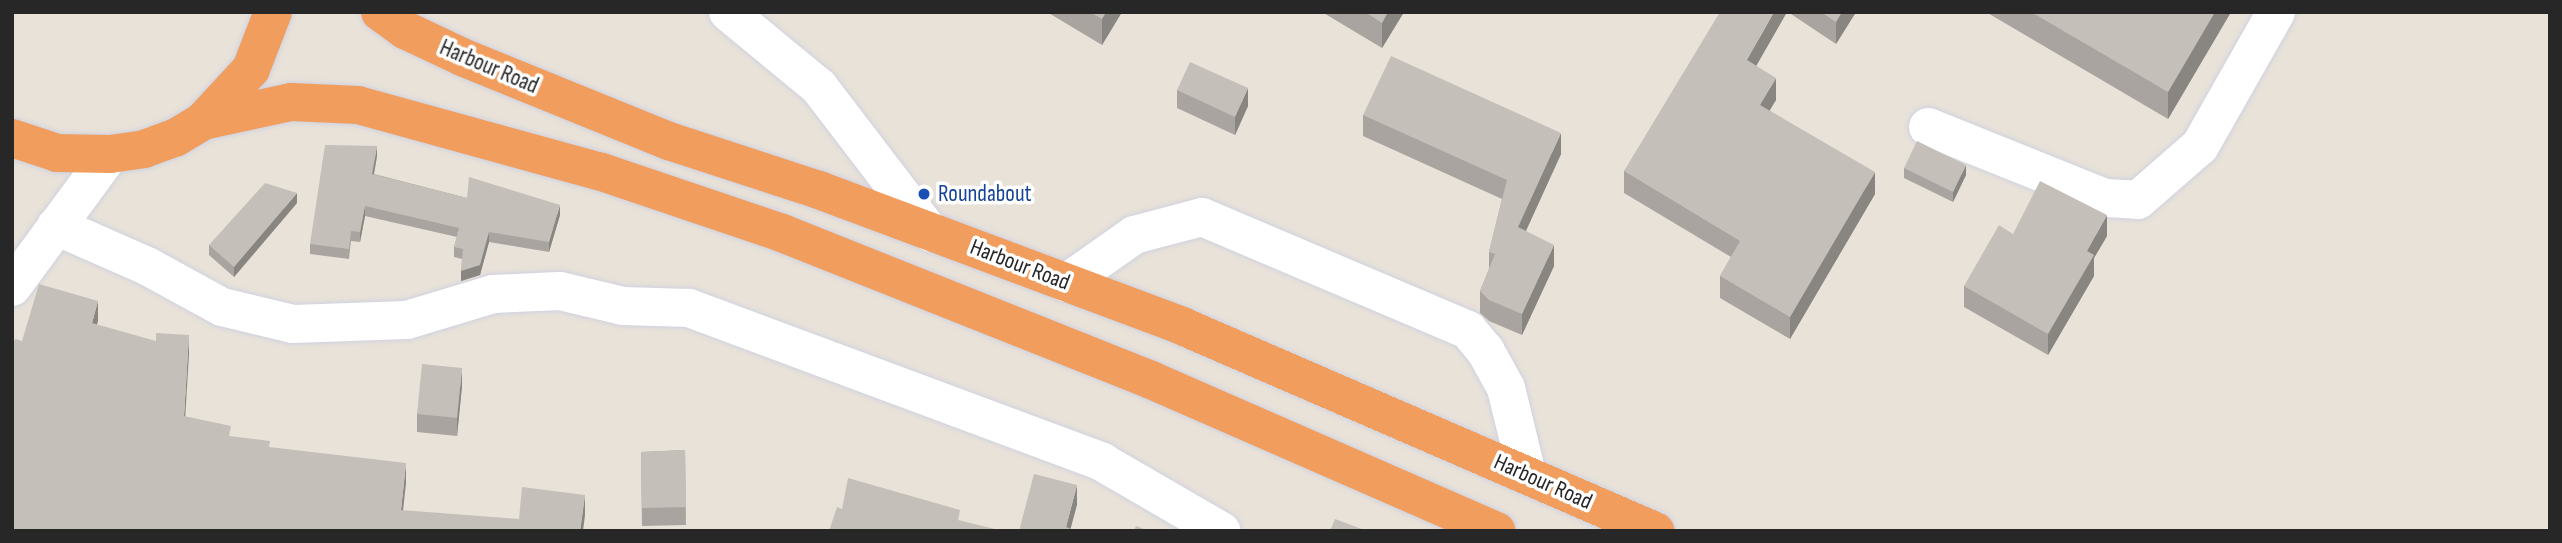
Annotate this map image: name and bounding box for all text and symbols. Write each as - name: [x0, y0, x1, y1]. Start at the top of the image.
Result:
- street label: Harbour Road: [436, 34, 542, 100]
- place label: Roundabout: [938, 180, 1032, 208]
- marker: Roundabout: [916, 186, 932, 202]
- street label: Harbour Road: [966, 233, 1074, 297]
- street label: Harbour Road: [1490, 448, 1596, 516]

